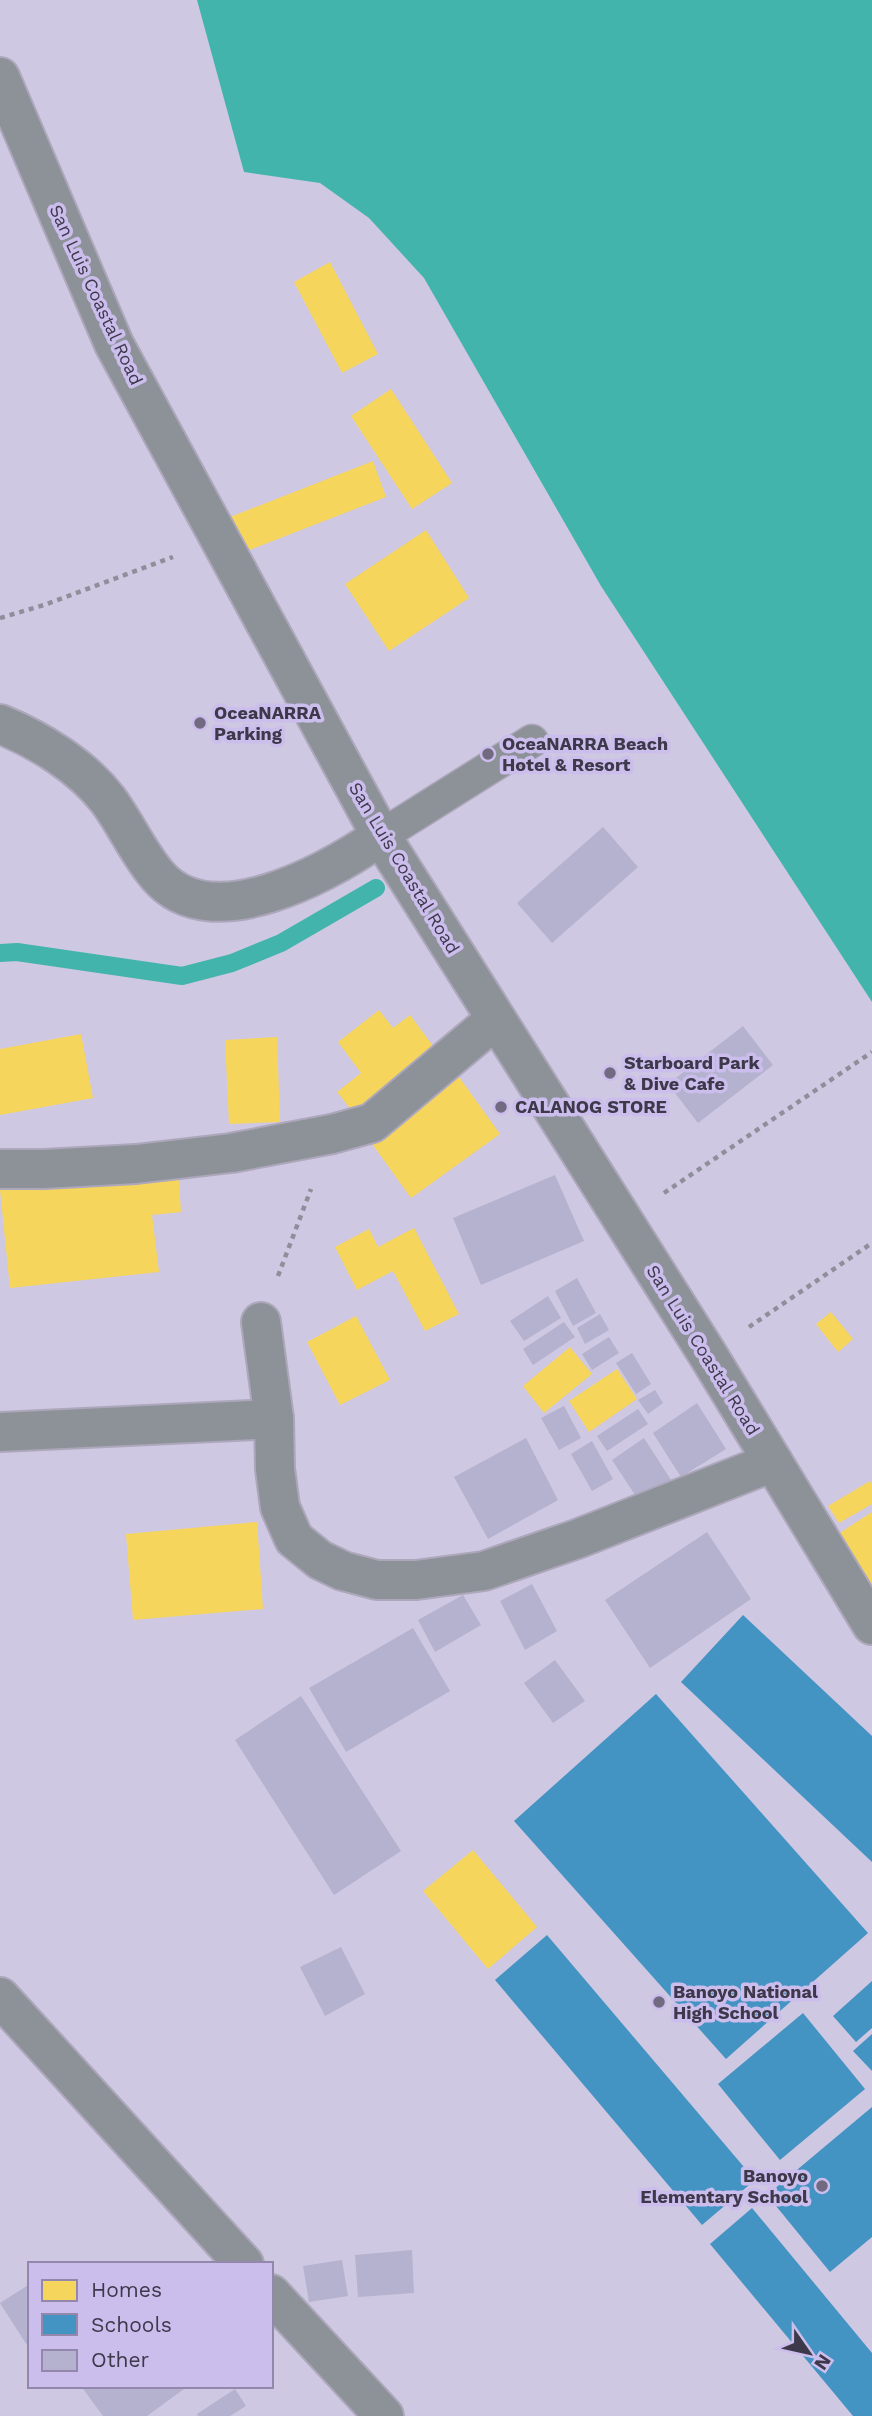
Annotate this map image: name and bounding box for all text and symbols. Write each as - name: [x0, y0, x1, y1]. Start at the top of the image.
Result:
- street label: San Luis Coastal Road: [45, 201, 147, 388]
- place label: OceaNARRA Parking: [214, 702, 322, 744]
- marker: OceaNARRA Parking: [192, 715, 208, 731]
- place label: OceaNARRA Beach Hotel & Resort: [502, 733, 668, 775]
- marker: OceaNARRA Beach Hotel & Resort: [480, 746, 496, 762]
- street label: San Luis Coastal Road: [345, 778, 464, 957]
- place label: Starboard Park & Dive Cafe: [624, 1052, 760, 1094]
- marker: Starboard Park & Dive Cafe: [602, 1065, 618, 1081]
- place label: CALANOG STORE: [515, 1096, 667, 1117]
- marker: CALANOG STORE: [493, 1099, 509, 1115]
- street label: San Luis Coastal Road: [642, 1261, 764, 1439]
- place label: Banoyo National High School: [673, 1981, 818, 2023]
- marker: Banoyo National High School: [651, 1994, 667, 2010]
- place label: Banoyo Elementary School: [640, 2165, 808, 2207]
- marker: Banoyo Elementary School: [814, 2178, 830, 2194]
- legend: [28, 2262, 273, 2388]
- text: Homes: [91, 2277, 162, 2302]
- text: Schools: [91, 2312, 172, 2337]
- north arrow: [774, 2318, 844, 2388]
- text: Other: [91, 2347, 150, 2372]
- text: N: [809, 2350, 836, 2374]

